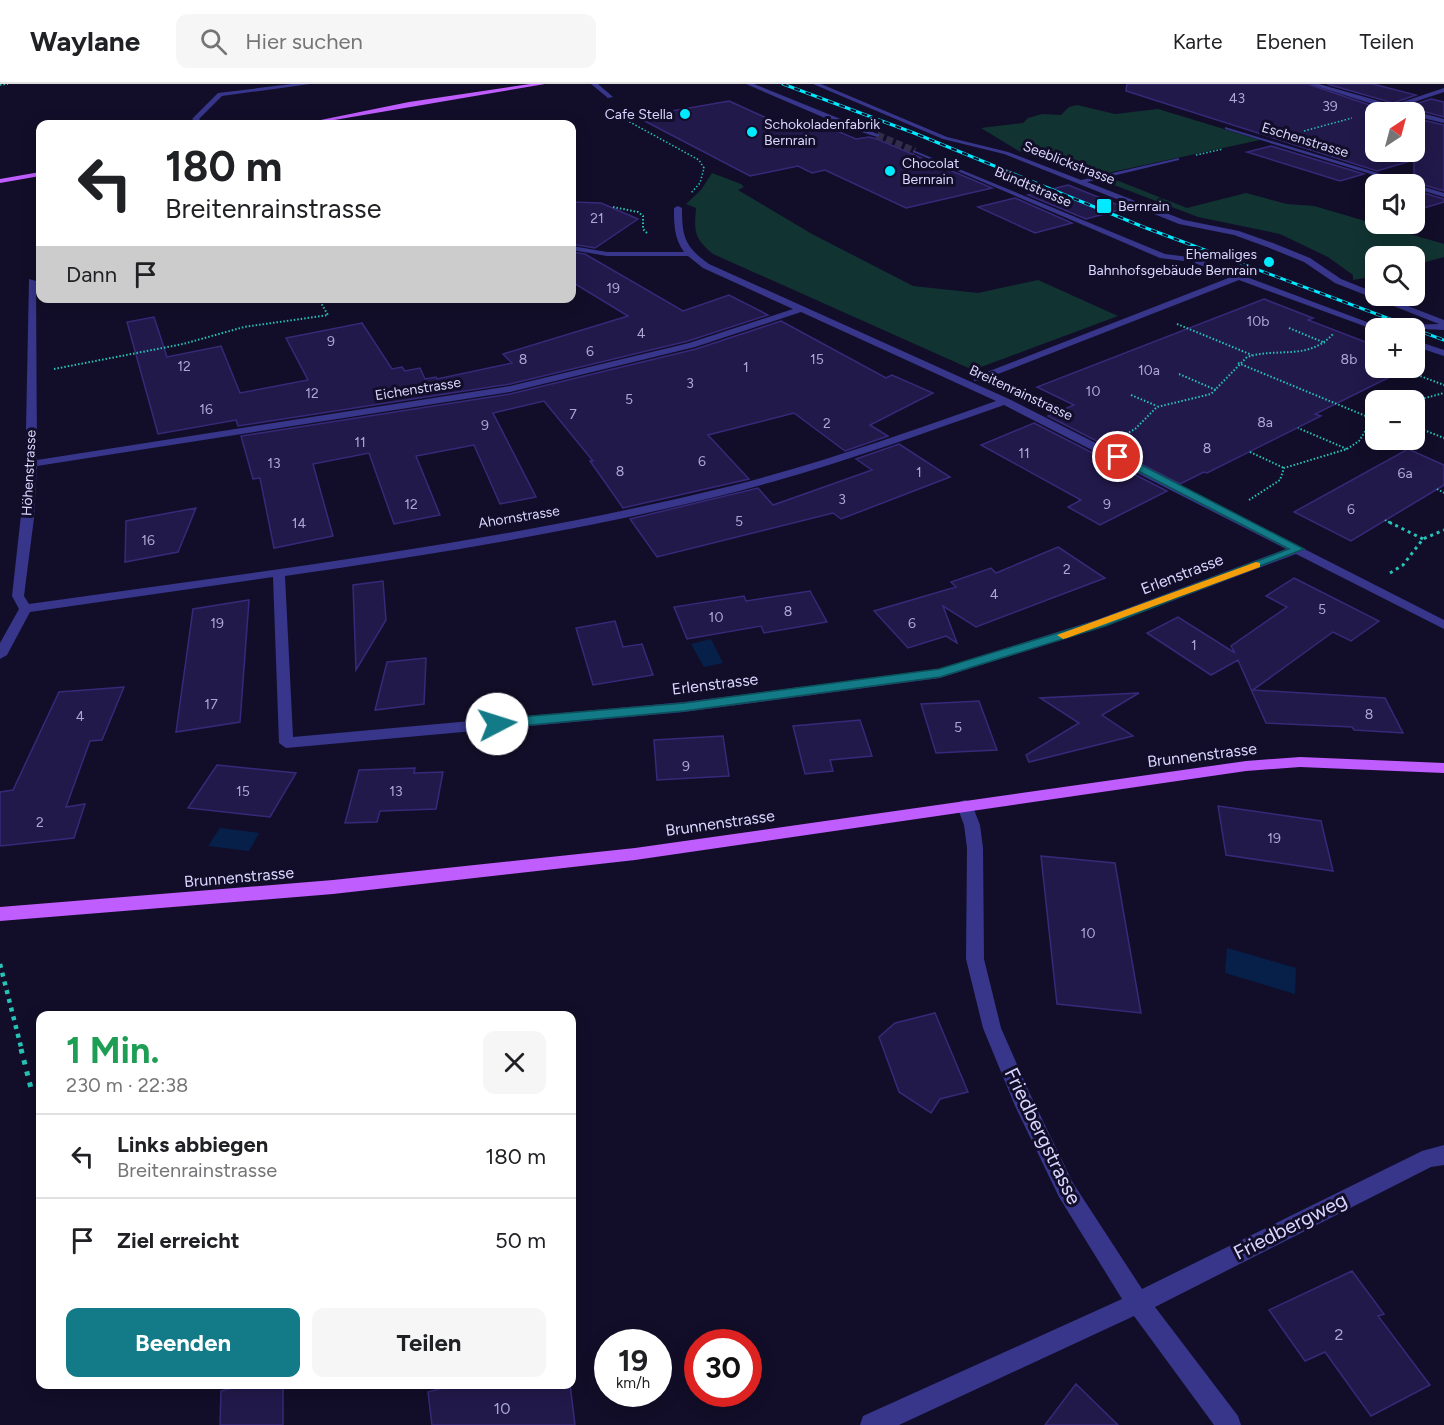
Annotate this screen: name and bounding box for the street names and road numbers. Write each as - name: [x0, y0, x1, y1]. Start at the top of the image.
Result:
- street label: Eschenstrasse: [1259, 119, 1351, 161]
- street label: Seeblickstrasse: [1021, 138, 1118, 188]
- street label: Bündtstrasse: [992, 163, 1074, 211]
- street label: Breitenrainstrasse: [967, 362, 1076, 425]
- street label: Eichenstrasse: [374, 374, 463, 404]
- street label: Höhenstrasse: [18, 429, 40, 517]
- street label: Ahornstrasse: [477, 502, 561, 532]
- street label: Erlenstrasse: [1138, 549, 1226, 598]
- street label: Erlenstrasse: [671, 669, 759, 699]
- street label: Brunnenstrasse: [1146, 739, 1258, 771]
- street label: Brunnenstrasse: [664, 806, 776, 840]
- street label: Brunnenstrasse: [183, 863, 295, 891]
- street label: Friedbergstrasse: [1000, 1064, 1087, 1208]
- street label: Friedbergweg: [1229, 1187, 1351, 1265]

